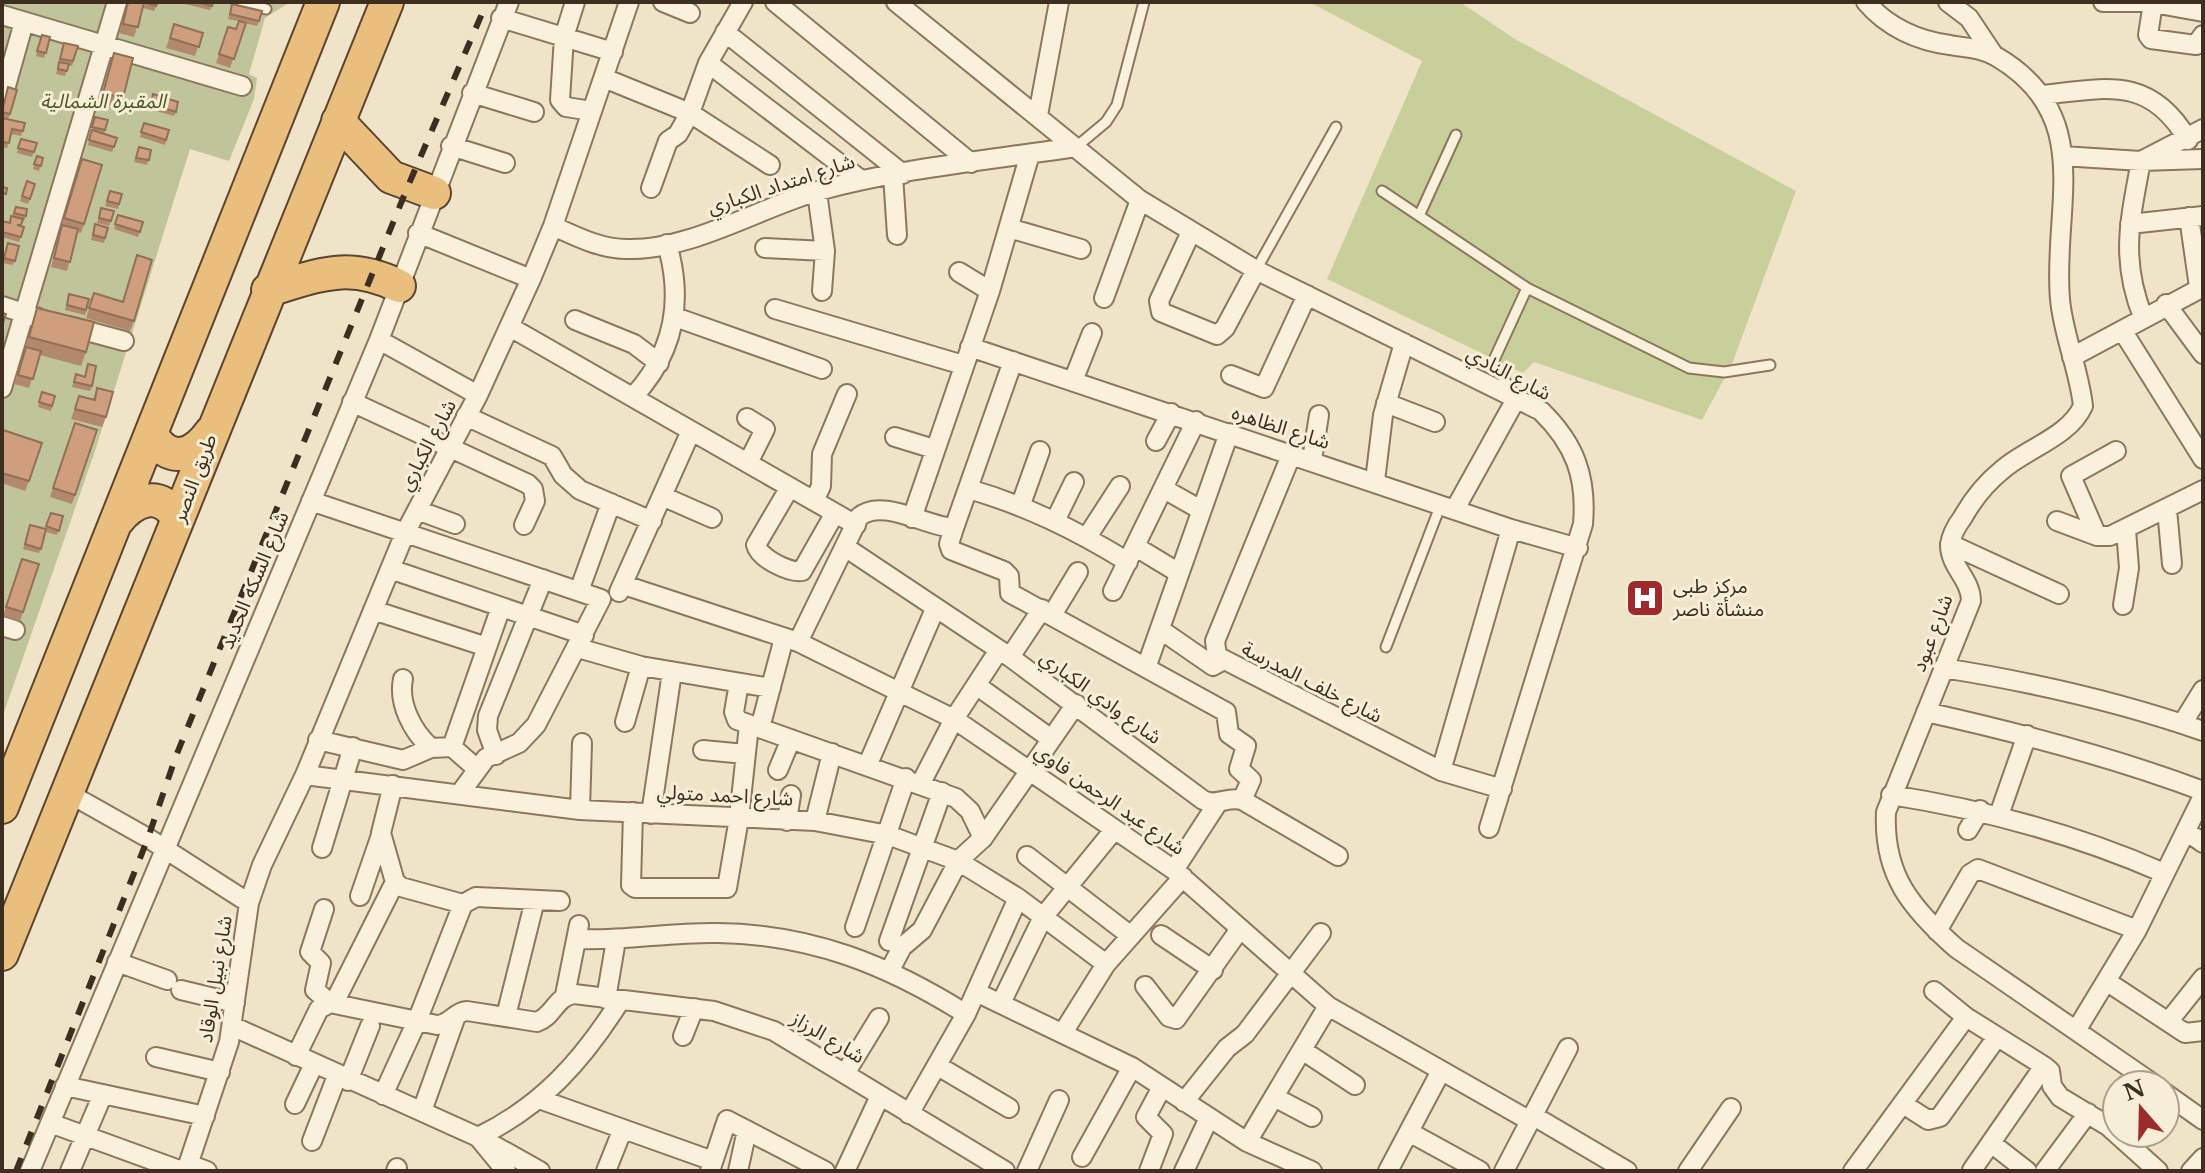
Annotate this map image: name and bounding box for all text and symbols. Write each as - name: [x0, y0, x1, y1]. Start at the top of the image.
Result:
- park label: المقبرة الشمالية: [40, 89, 168, 113]
- street label: شارع امتداد الكباري: [704, 149, 859, 223]
- street label: شارع النادي: [1461, 341, 1555, 408]
- street label: شارع الكباري: [393, 395, 464, 497]
- street label: شارع الظاهره: [1228, 400, 1333, 457]
- street label: طريق النصر: [166, 431, 223, 527]
- street label: شارع السكه الحديد: [214, 508, 297, 654]
- place label: مركز طبى منشأة ناصر: [1672, 574, 1764, 621]
- hospital icon: مركز طبى منشأة ناصر: [1624, 577, 1666, 619]
- street label: شارع عبود: [1906, 591, 1960, 676]
- street label: شارع خلف المدرسة: [1236, 636, 1386, 730]
- street label: شارع وادي الكباري: [1033, 645, 1166, 752]
- street label: شارع عبد الرحمن فاوي: [1028, 738, 1190, 863]
- street label: شارع احمد متولي: [656, 779, 794, 814]
- street label: شارع نبيل الوقاد: [193, 914, 240, 1045]
- street label: شارع الرزاز: [784, 1005, 869, 1071]
- north arrow: [2101, 1069, 2181, 1149]
- text: N: [2120, 1074, 2149, 1107]

